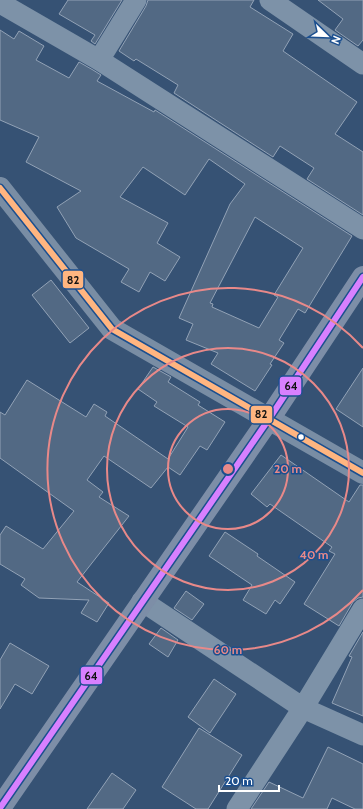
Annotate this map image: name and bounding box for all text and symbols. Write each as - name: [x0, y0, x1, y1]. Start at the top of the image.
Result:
- north arrow: [307, 16, 347, 56]
- text: N: [328, 34, 344, 46]
- line badge: 82: [62, 270, 84, 289]
- text: 82: [67, 273, 79, 287]
- line badge: 64: [279, 376, 302, 396]
- text: 64: [284, 379, 298, 393]
- line badge: 82: [250, 405, 273, 424]
- text: 82: [255, 407, 267, 421]
- unlabelled marker: [296, 432, 306, 442]
- text: 20 m: [274, 461, 302, 476]
- centre of rings: [221, 462, 235, 476]
- text: 40 m: [299, 547, 329, 562]
- text: 60 m: [214, 642, 242, 657]
- line badge: 64: [80, 666, 103, 685]
- text: 64: [84, 669, 98, 683]
- scale bar: [219, 767, 279, 793]
- text: 20 m: [225, 773, 253, 788]

